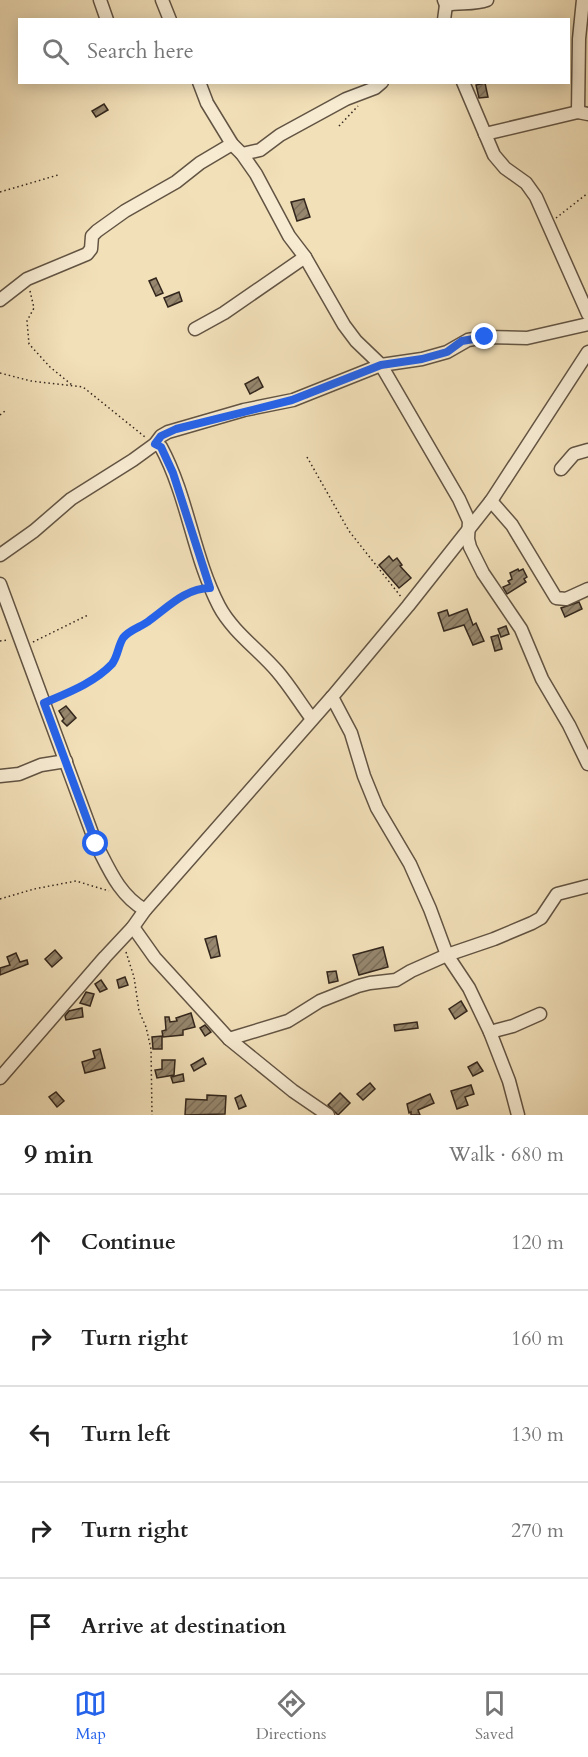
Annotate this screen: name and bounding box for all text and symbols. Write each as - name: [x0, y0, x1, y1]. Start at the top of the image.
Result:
- search box: [18, 18, 570, 84]
- icon: search: [39, 35, 72, 68]
- text: Search here: [87, 36, 194, 66]
- route end: [471, 323, 497, 349]
- route start: [82, 830, 108, 856]
- text: 9 min: [24, 1137, 93, 1172]
- text: Walk · 680 m: [449, 1141, 564, 1168]
- icon: ahead: [24, 1226, 57, 1259]
- text: Continue: [81, 1227, 176, 1257]
- text: 120 m: [511, 1229, 564, 1256]
- icon: right: [24, 1322, 57, 1355]
- text: Turn right: [81, 1323, 188, 1353]
- text: 160 m: [511, 1325, 564, 1352]
- icon: left: [24, 1418, 57, 1451]
- text: Turn left: [81, 1419, 170, 1449]
- text: 130 m: [511, 1421, 564, 1448]
- icon: right: [24, 1514, 57, 1547]
- text: Turn right: [81, 1515, 188, 1545]
- text: 270 m: [511, 1517, 564, 1544]
- icon: arrive: [24, 1610, 57, 1643]
- text: Arrive at destination: [81, 1611, 286, 1641]
- tab: Map: [74, 1687, 107, 1745]
- tab: Directions: [256, 1687, 326, 1745]
- tab: Saved: [475, 1687, 514, 1745]

